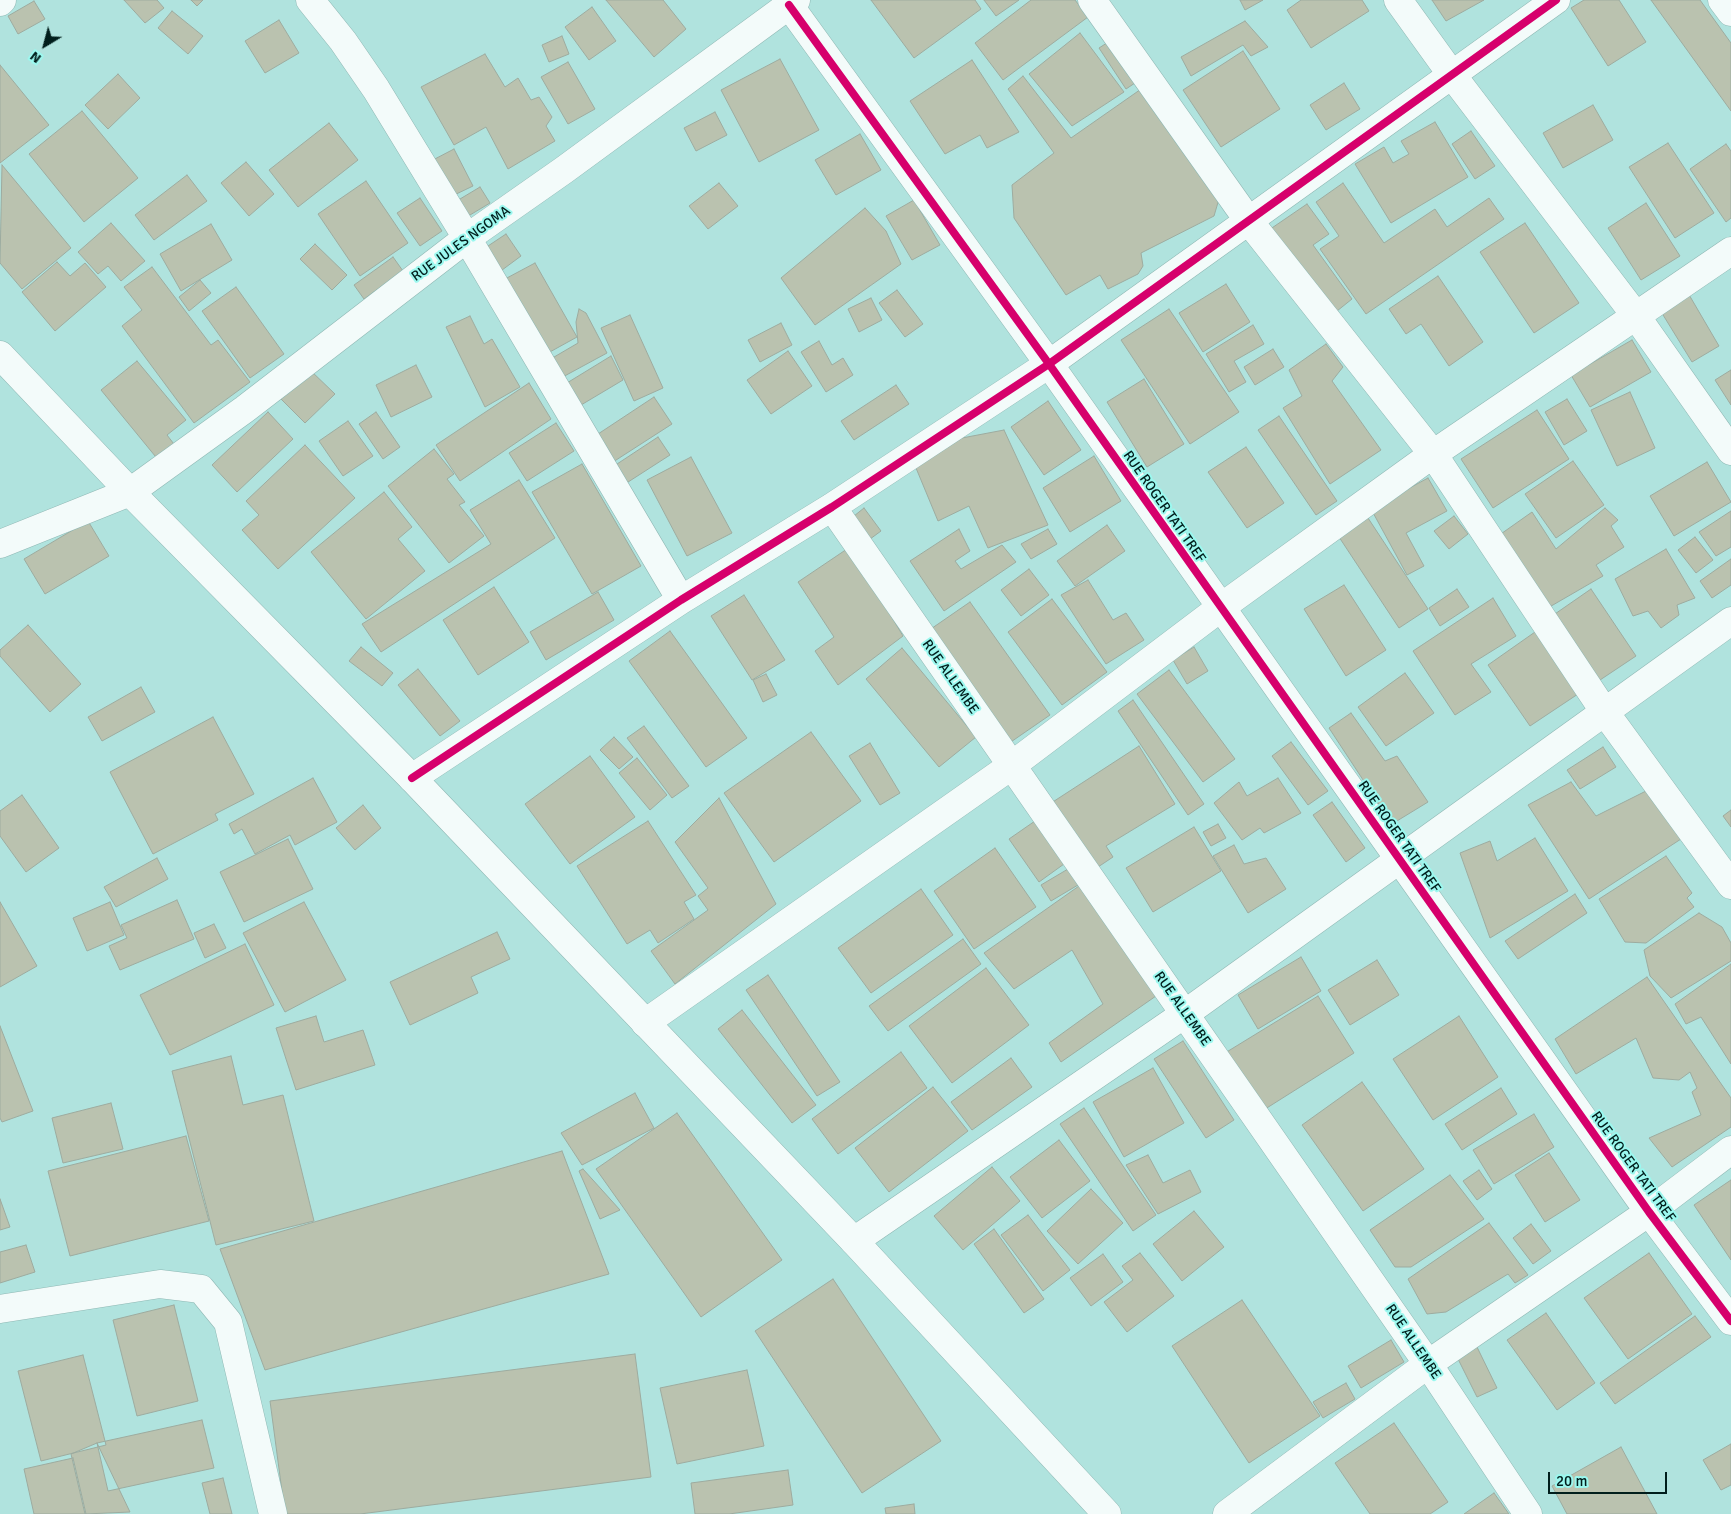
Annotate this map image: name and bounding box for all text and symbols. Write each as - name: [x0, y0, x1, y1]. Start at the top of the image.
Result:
- north arrow: [20, 20, 70, 70]
- text: N: [27, 48, 45, 67]
- street label: RUE JULES NGOMA: [408, 203, 514, 285]
- street label: RUE ROGER TATI TREF: [1119, 448, 1209, 566]
- street label: RUE ALLEMBE: [918, 637, 982, 717]
- street label: RUE ROGER TATI TREF: [1354, 778, 1444, 896]
- street label: RUE ALLEMBE: [1150, 969, 1214, 1049]
- street label: RUE ROGER TATI TREF: [1587, 1108, 1679, 1226]
- street label: RUE ALLEMBE: [1382, 1301, 1444, 1383]
- scale bar: [1551, 1462, 1670, 1494]
- text: 20 m: [1556, 1472, 1587, 1490]

